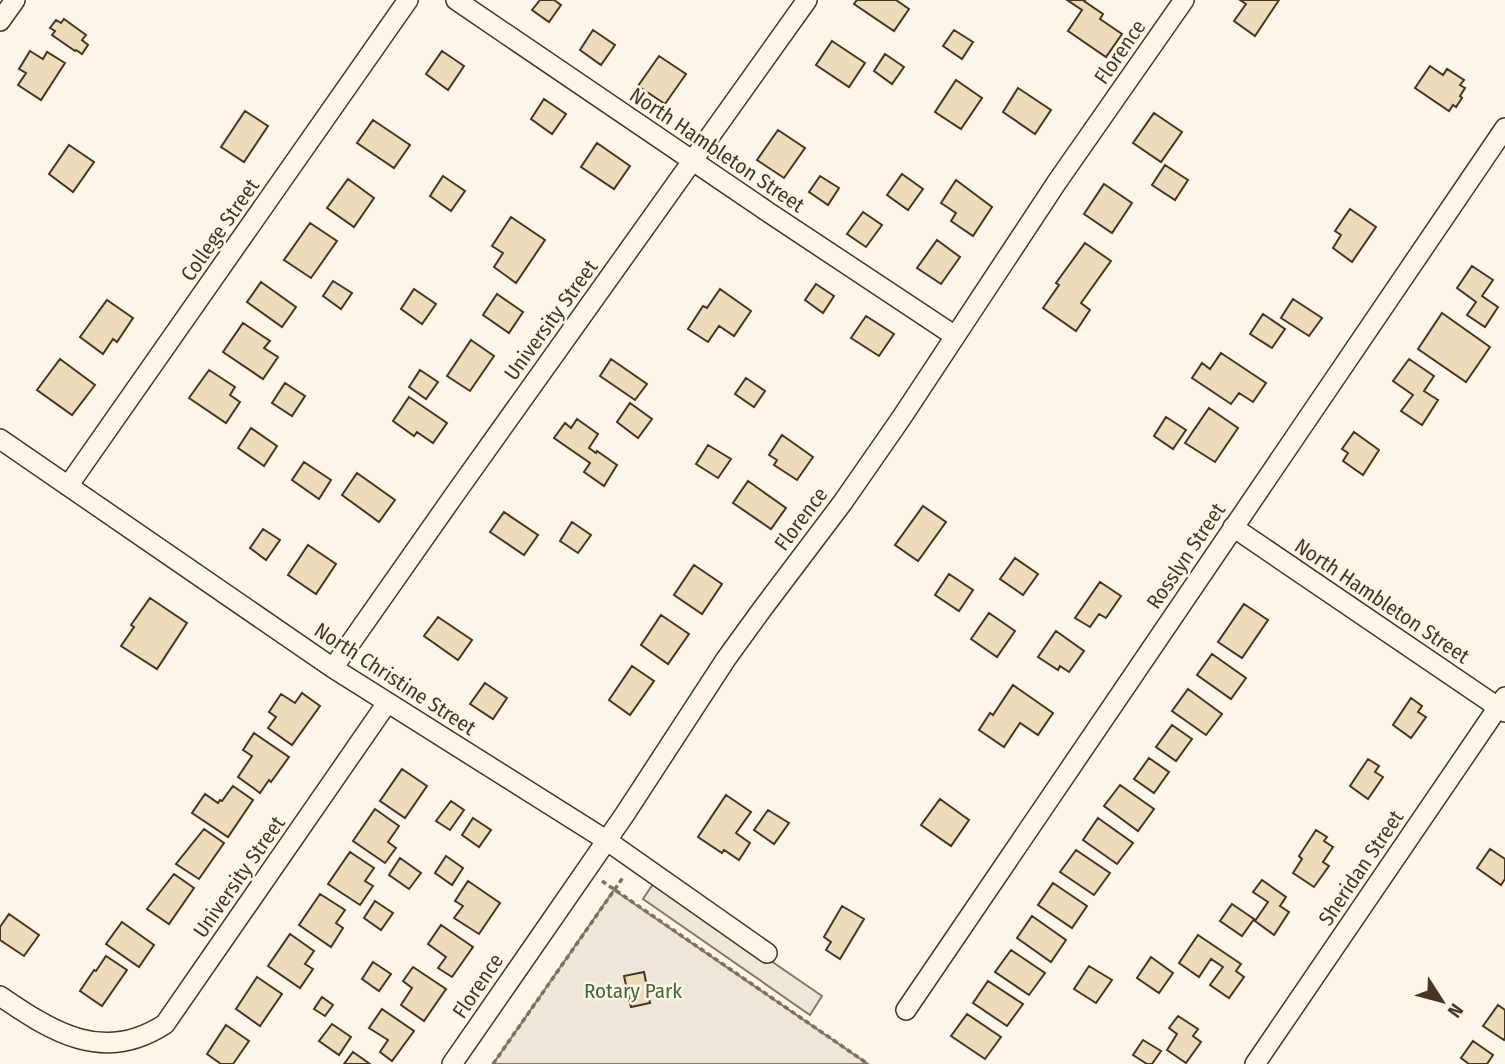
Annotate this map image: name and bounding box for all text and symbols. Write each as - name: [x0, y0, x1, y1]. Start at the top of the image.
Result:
- street label: Florence: [1089, 15, 1151, 89]
- street label: North Hambleton Street: [625, 82, 810, 218]
- street label: College Street: [175, 174, 265, 286]
- street label: University Street: [499, 255, 603, 385]
- street label: Florence: [769, 482, 833, 556]
- street label: Rosslyn Street: [1141, 498, 1231, 614]
- street label: North Hambleton Street: [1290, 533, 1475, 669]
- street label: North Christine Street: [309, 617, 481, 741]
- street label: Sheridan Street: [1313, 805, 1409, 931]
- street label: University Street: [188, 811, 291, 943]
- street label: Florence: [447, 949, 509, 1023]
- north arrow: [1407, 966, 1477, 1036]
- park label: Rotary Park: [584, 978, 682, 1004]
- text: N: [1443, 999, 1468, 1022]

